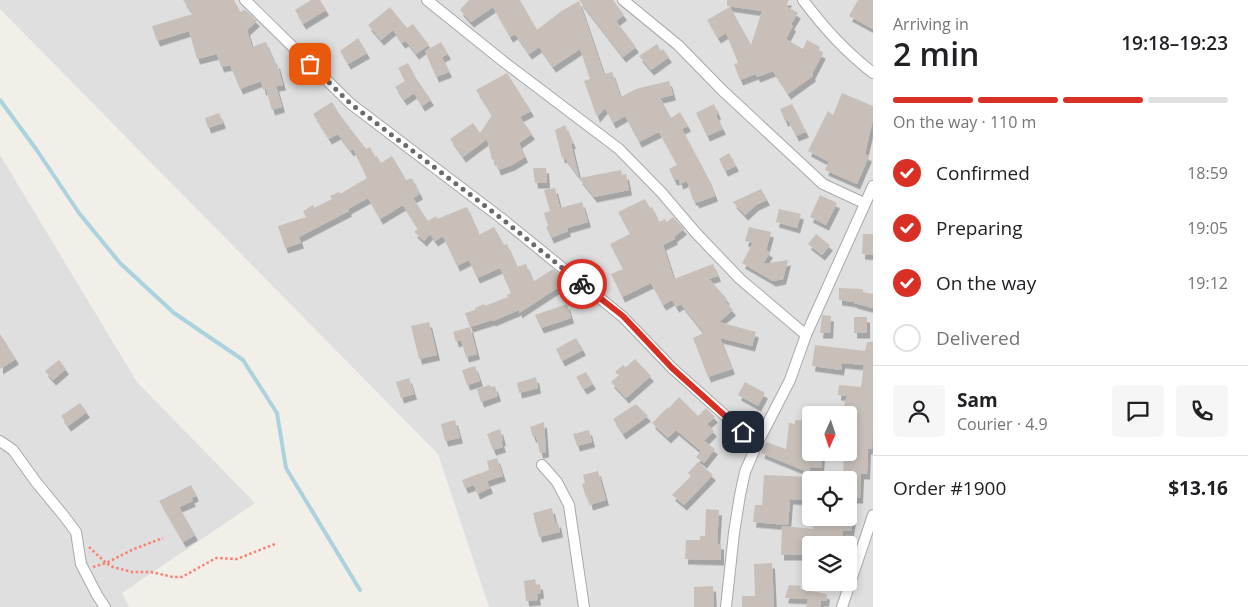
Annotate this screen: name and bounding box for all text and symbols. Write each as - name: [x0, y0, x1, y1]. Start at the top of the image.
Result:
- text: Arriving in: [893, 13, 969, 35]
- text: 19:18–19:23: [1121, 30, 1228, 56]
- text: 2 min: [893, 32, 979, 75]
- pin: [289, 43, 331, 85]
- icon: bag: [296, 50, 324, 78]
- text: On the way · 110 m: [893, 111, 1036, 133]
- icon: check: [893, 159, 921, 187]
- text: Confirmed: [936, 160, 1030, 186]
- text: 18:59: [1187, 162, 1228, 184]
- icon: check: [893, 214, 921, 242]
- text: Preparing: [936, 215, 1023, 241]
- text: 19:05: [1187, 217, 1228, 239]
- courier: [557, 259, 607, 309]
- icon: check: [893, 269, 921, 297]
- icon: bike: [568, 270, 596, 298]
- text: On the way: [936, 270, 1036, 296]
- text: 19:12: [1187, 272, 1228, 294]
- text: Delivered: [936, 325, 1020, 351]
- button: person: [893, 385, 945, 437]
- button: chat: [1112, 385, 1164, 437]
- button: phone: [1176, 385, 1228, 437]
- text: Sam: [957, 387, 998, 413]
- north arrow: [802, 406, 858, 461]
- map controls: [802, 406, 857, 591]
- pin: [722, 411, 764, 453]
- text: Courier · 4.9: [957, 413, 1048, 435]
- icon: home: [729, 418, 757, 446]
- button: locate: [802, 471, 857, 526]
- text: Order #1900: [893, 475, 1006, 501]
- text: $13.16: [1168, 475, 1228, 501]
- button: layers: [802, 536, 857, 591]

